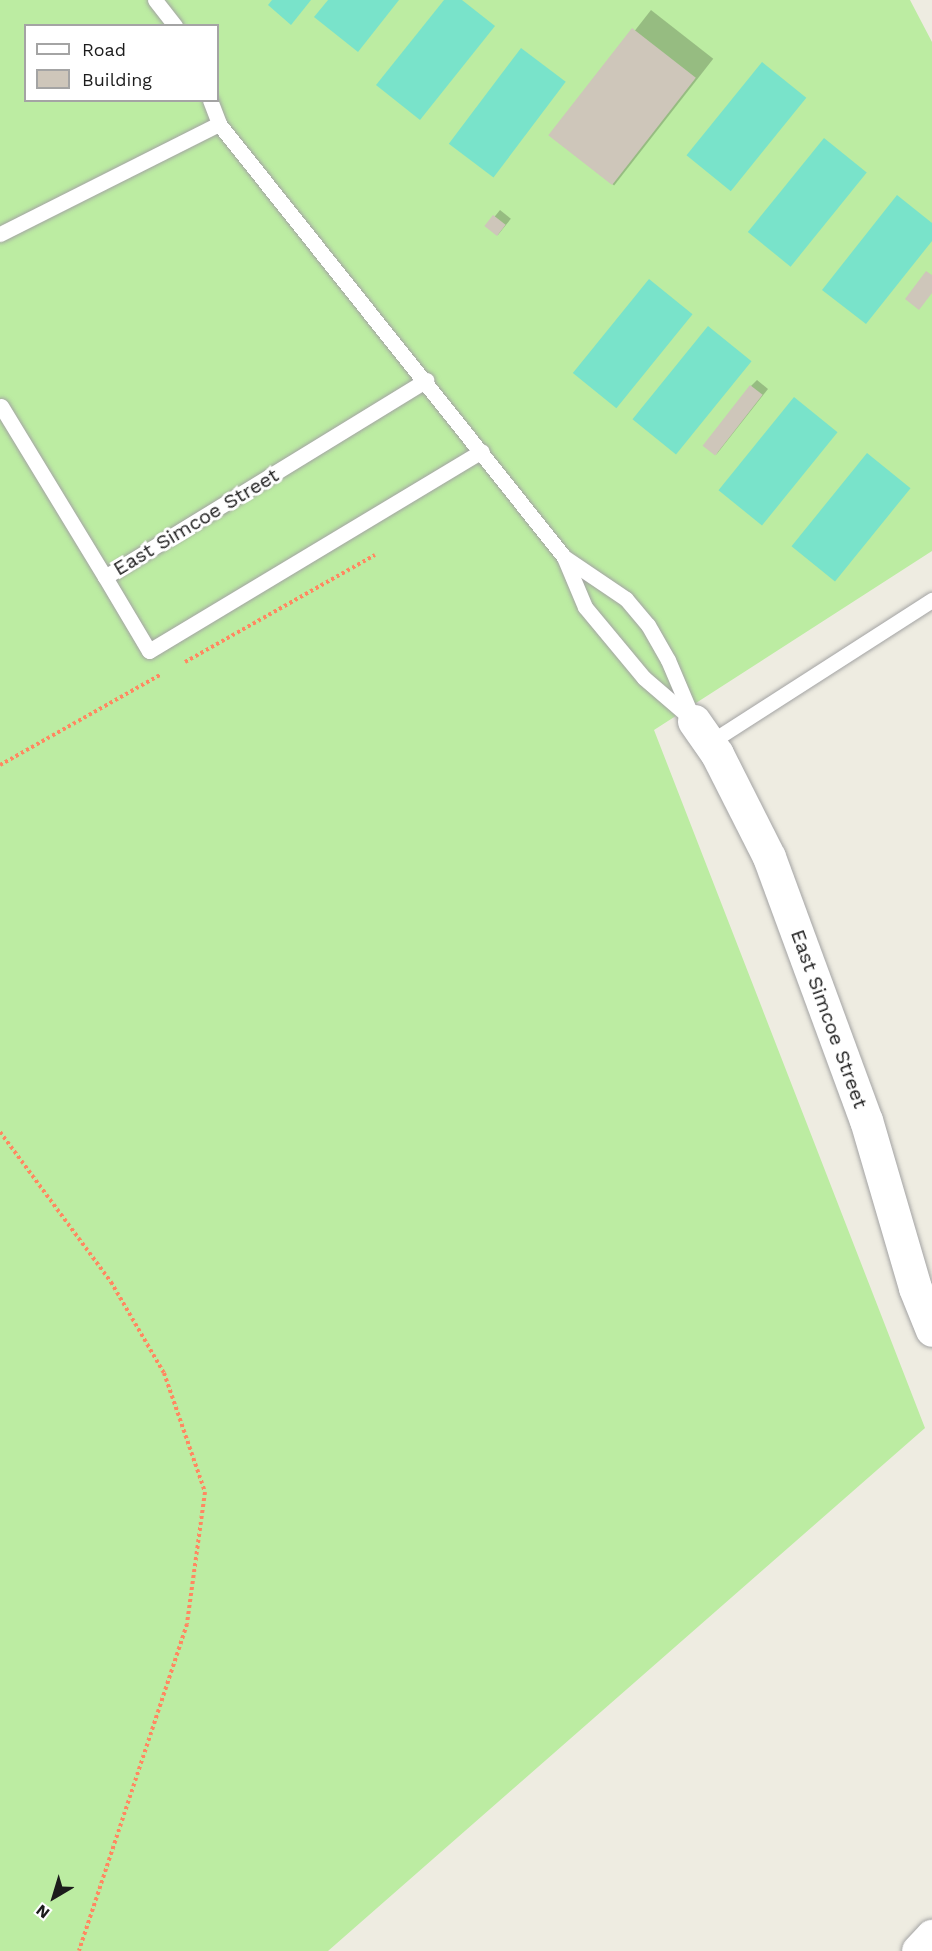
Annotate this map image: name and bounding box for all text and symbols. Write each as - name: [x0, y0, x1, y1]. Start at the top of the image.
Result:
- legend: [24, 24, 219, 102]
- text: Road: [82, 39, 126, 60]
- text: Building: [82, 69, 152, 90]
- street label: East Simcoe Street: [109, 463, 283, 581]
- street label: East Simcoe Street: [785, 926, 873, 1112]
- north arrow: [24, 1867, 84, 1927]
- text: N: [32, 1900, 53, 1923]

